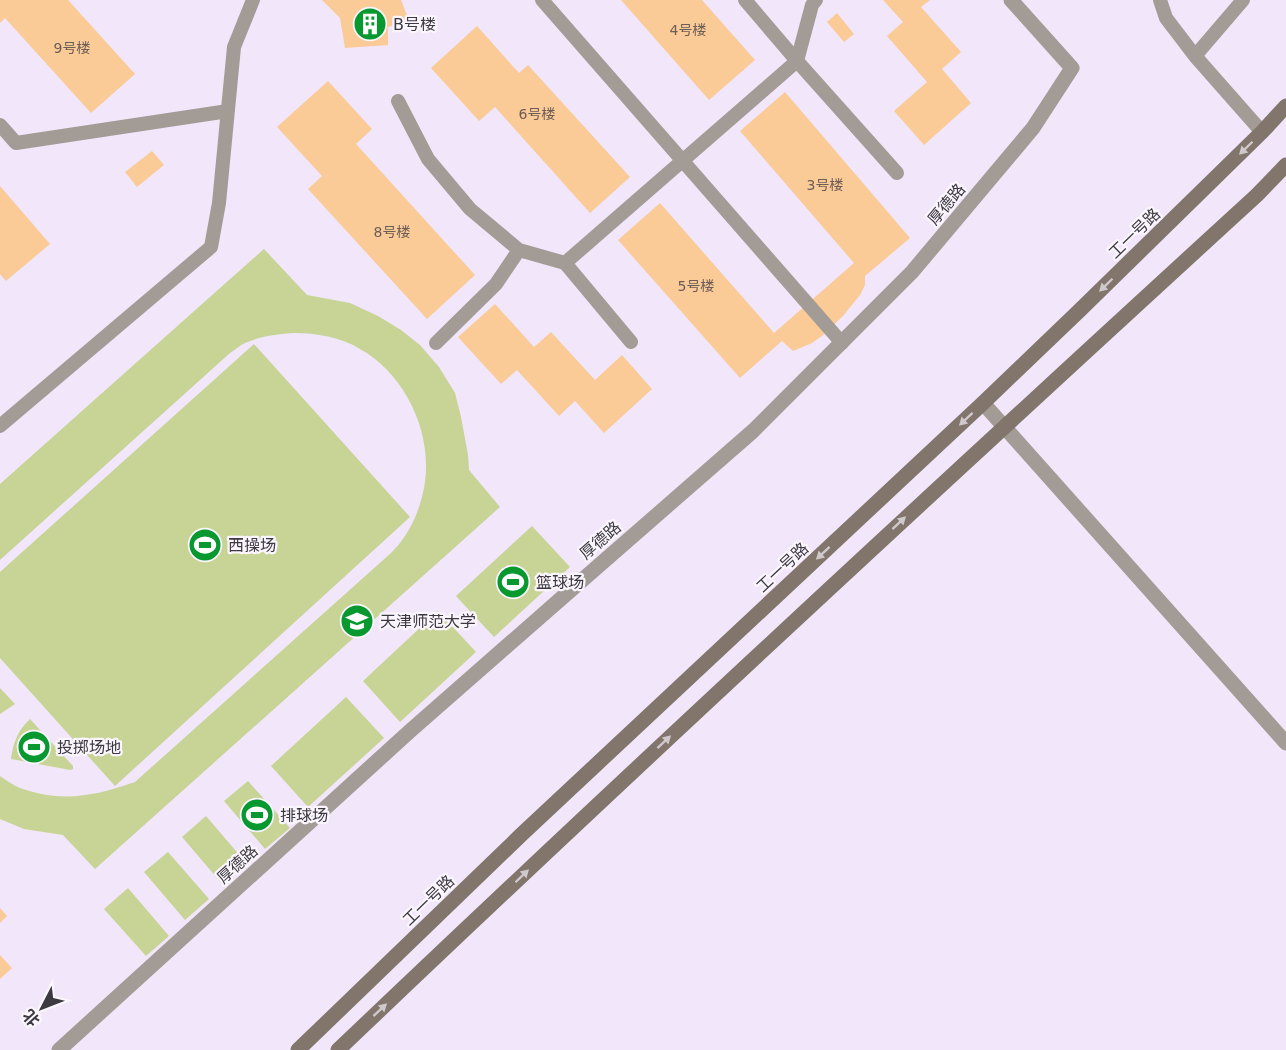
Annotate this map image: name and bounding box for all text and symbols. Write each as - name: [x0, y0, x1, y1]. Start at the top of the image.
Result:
- building icon: B号楼: [352, 6, 388, 42]
- place label: B号楼: [393, 15, 436, 34]
- house number: 4号楼: [670, 22, 706, 38]
- house number: 9号楼: [54, 40, 90, 56]
- house number: 6号楼: [519, 106, 555, 122]
- one-way arrow: [1238, 141, 1253, 155]
- house number: 3号楼: [807, 177, 843, 193]
- street label: 厚德路: [924, 180, 969, 229]
- street label: 工一号路: [1105, 204, 1164, 262]
- house number: 8号楼: [374, 224, 410, 240]
- one-way arrow: [1100, 277, 1114, 291]
- house number: 5号楼: [678, 278, 714, 294]
- one-way arrow: [959, 412, 973, 426]
- one-way arrow: [891, 516, 906, 530]
- street label: 厚德路: [576, 517, 625, 563]
- sports icon: 西操场: [187, 527, 223, 563]
- place label: 西操场: [228, 536, 276, 555]
- street label: 工一号路: [752, 539, 812, 596]
- one-way arrow: [817, 545, 831, 559]
- sports icon: 篮球场: [495, 564, 531, 600]
- place label: 篮球场: [536, 573, 584, 592]
- school or university icon: 天津师范大学: [339, 603, 375, 639]
- place label: 天津师范大学: [380, 612, 476, 631]
- sports icon: 投掷场地: [16, 729, 52, 765]
- one-way arrow: [656, 736, 671, 749]
- place label: 投掷场地: [57, 738, 121, 757]
- sports icon: 排球场: [239, 797, 275, 833]
- place label: 排球场: [280, 806, 328, 825]
- street label: 厚德路: [213, 841, 262, 887]
- one-way arrow: [514, 870, 529, 883]
- street label: 工一号路: [399, 871, 458, 929]
- north arrow: [12, 978, 72, 1038]
- one-way arrow: [373, 1003, 388, 1017]
- text: 北: [19, 1005, 44, 1030]

